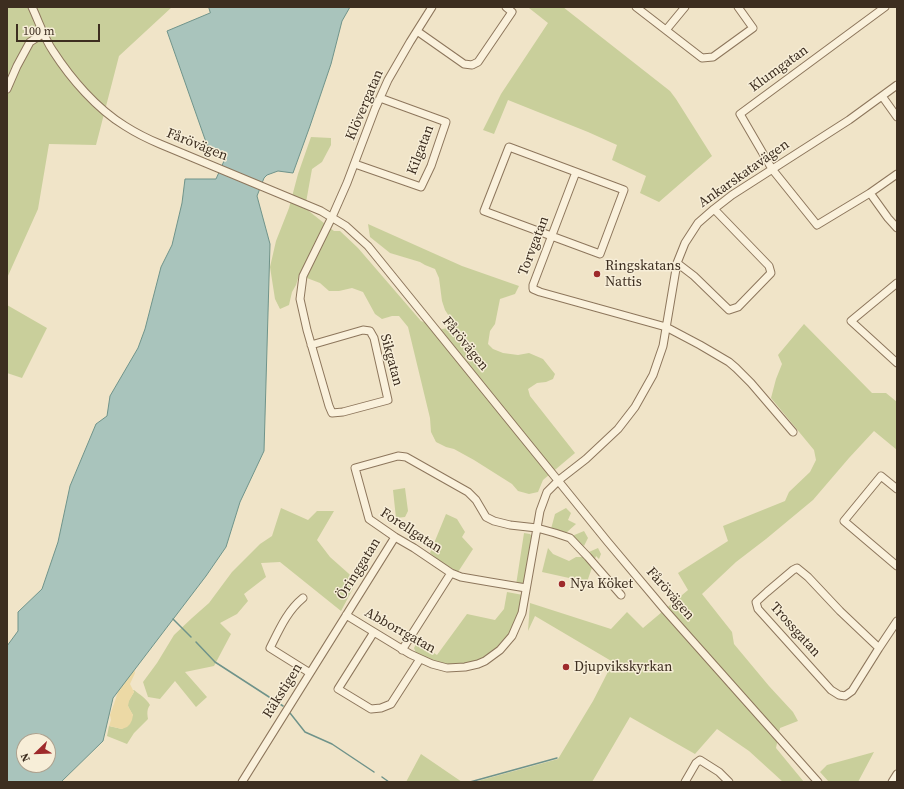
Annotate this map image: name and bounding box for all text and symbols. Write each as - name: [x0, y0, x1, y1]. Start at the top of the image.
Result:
- scale bar: [18, 16, 102, 42]
- text: 100 m: [23, 23, 55, 39]
- street label: Klumgatan: [746, 42, 812, 96]
- street label: Klövergatan: [343, 67, 387, 143]
- street label: Kilgatan: [404, 123, 438, 177]
- street label: Fårövägen: [164, 125, 230, 165]
- street label: Ankarskatavägen: [695, 136, 793, 212]
- street label: Torvgatan: [515, 214, 553, 278]
- place label: Ringskatans Nattis: [605, 258, 681, 290]
- marker: Ringskatans Nattis: [592, 269, 602, 279]
- street label: Fårövägen: [438, 314, 492, 374]
- street label: Sikgatan: [376, 332, 406, 388]
- street label: Forellgatan: [377, 505, 445, 557]
- street label: Öringgatan: [333, 535, 385, 603]
- street label: Fårövägen: [642, 564, 698, 624]
- place label: Nya Köket: [570, 576, 633, 592]
- marker: Nya Köket: [557, 579, 567, 589]
- street label: Trossgatan: [766, 599, 824, 661]
- street label: Abborrgatan: [361, 605, 439, 657]
- place label: Djupvikskyrkan: [574, 659, 672, 675]
- street label: Räkstigen: [260, 661, 306, 721]
- marker: Djupvikskyrkan: [561, 662, 571, 672]
- north arrow: [16, 733, 56, 773]
- text: N: [17, 751, 34, 764]

